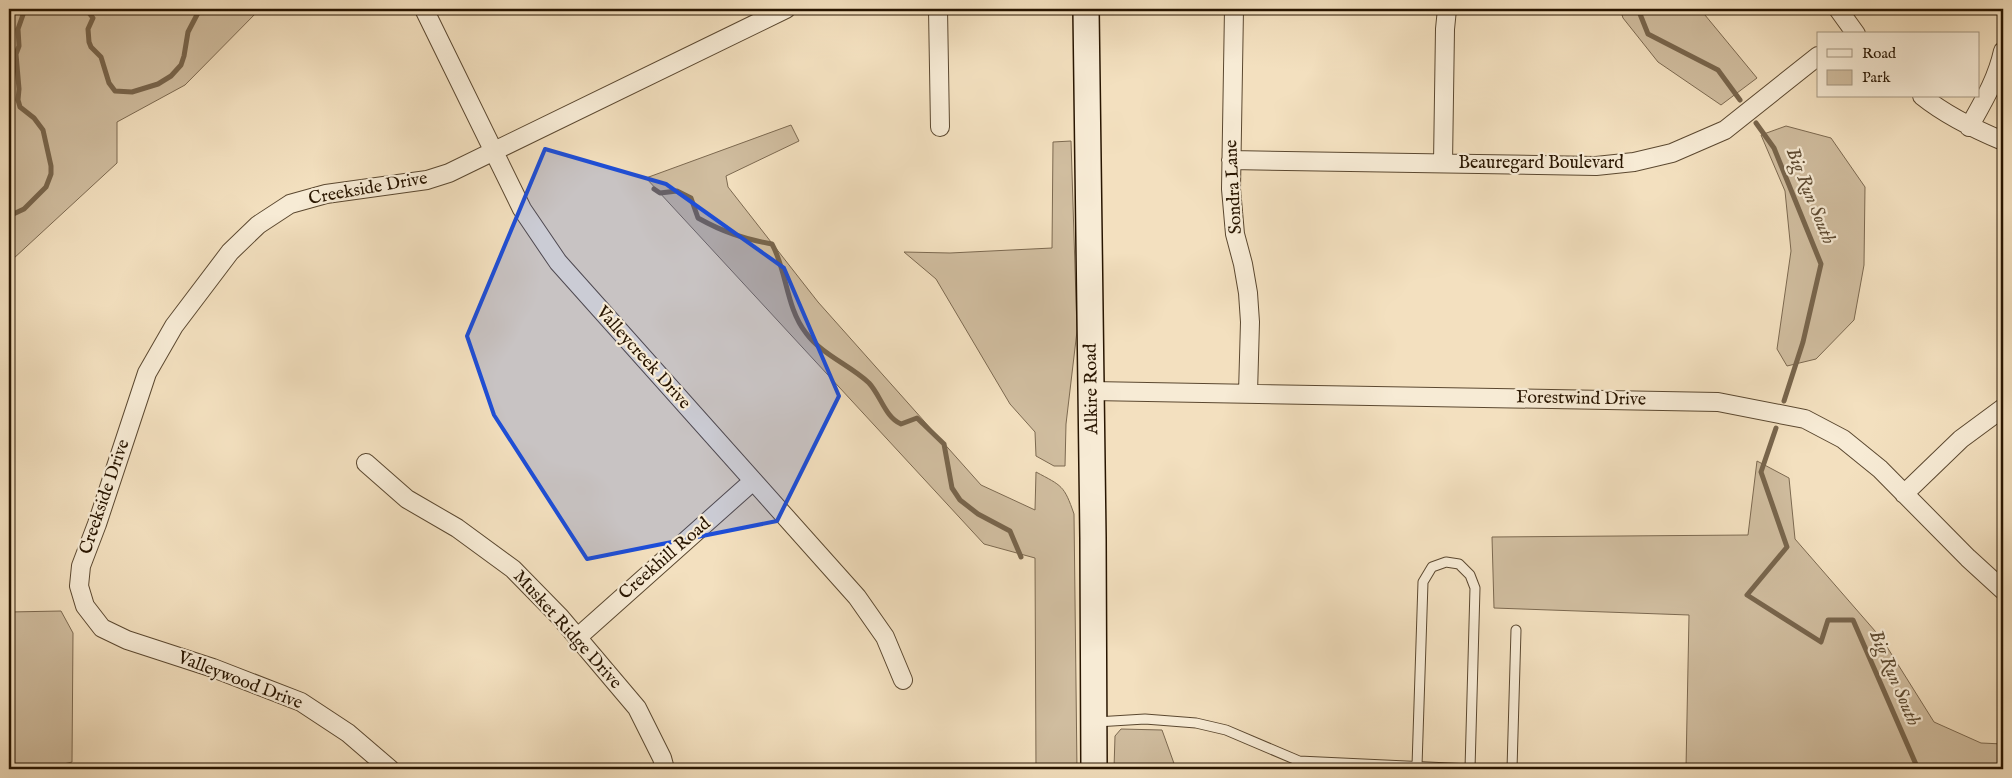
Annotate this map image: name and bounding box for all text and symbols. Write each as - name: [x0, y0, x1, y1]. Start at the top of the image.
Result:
- legend: [1817, 32, 1980, 98]
- text: Road: [1862, 44, 1897, 63]
- text: Park: [1862, 68, 1892, 87]
- street label: Sondra Lane: [1220, 139, 1248, 235]
- water label: Big Run South: [1780, 144, 1840, 248]
- street label: Beauregard Boulevard: [1458, 152, 1624, 175]
- street label: Creekside Drive: [307, 167, 429, 211]
- street label: Valleycreek Drive: [590, 301, 696, 415]
- street label: Alkire Road: [1080, 343, 1104, 436]
- street label: Forestwind Drive: [1516, 386, 1646, 412]
- street label: Creekside Drive: [75, 436, 135, 558]
- street label: Creekhill Road: [614, 513, 716, 605]
- street label: Musket Ridge Drive: [508, 566, 626, 694]
- water label: Big Run South: [1863, 626, 1925, 730]
- street label: Valleywood Drive: [173, 646, 306, 715]

